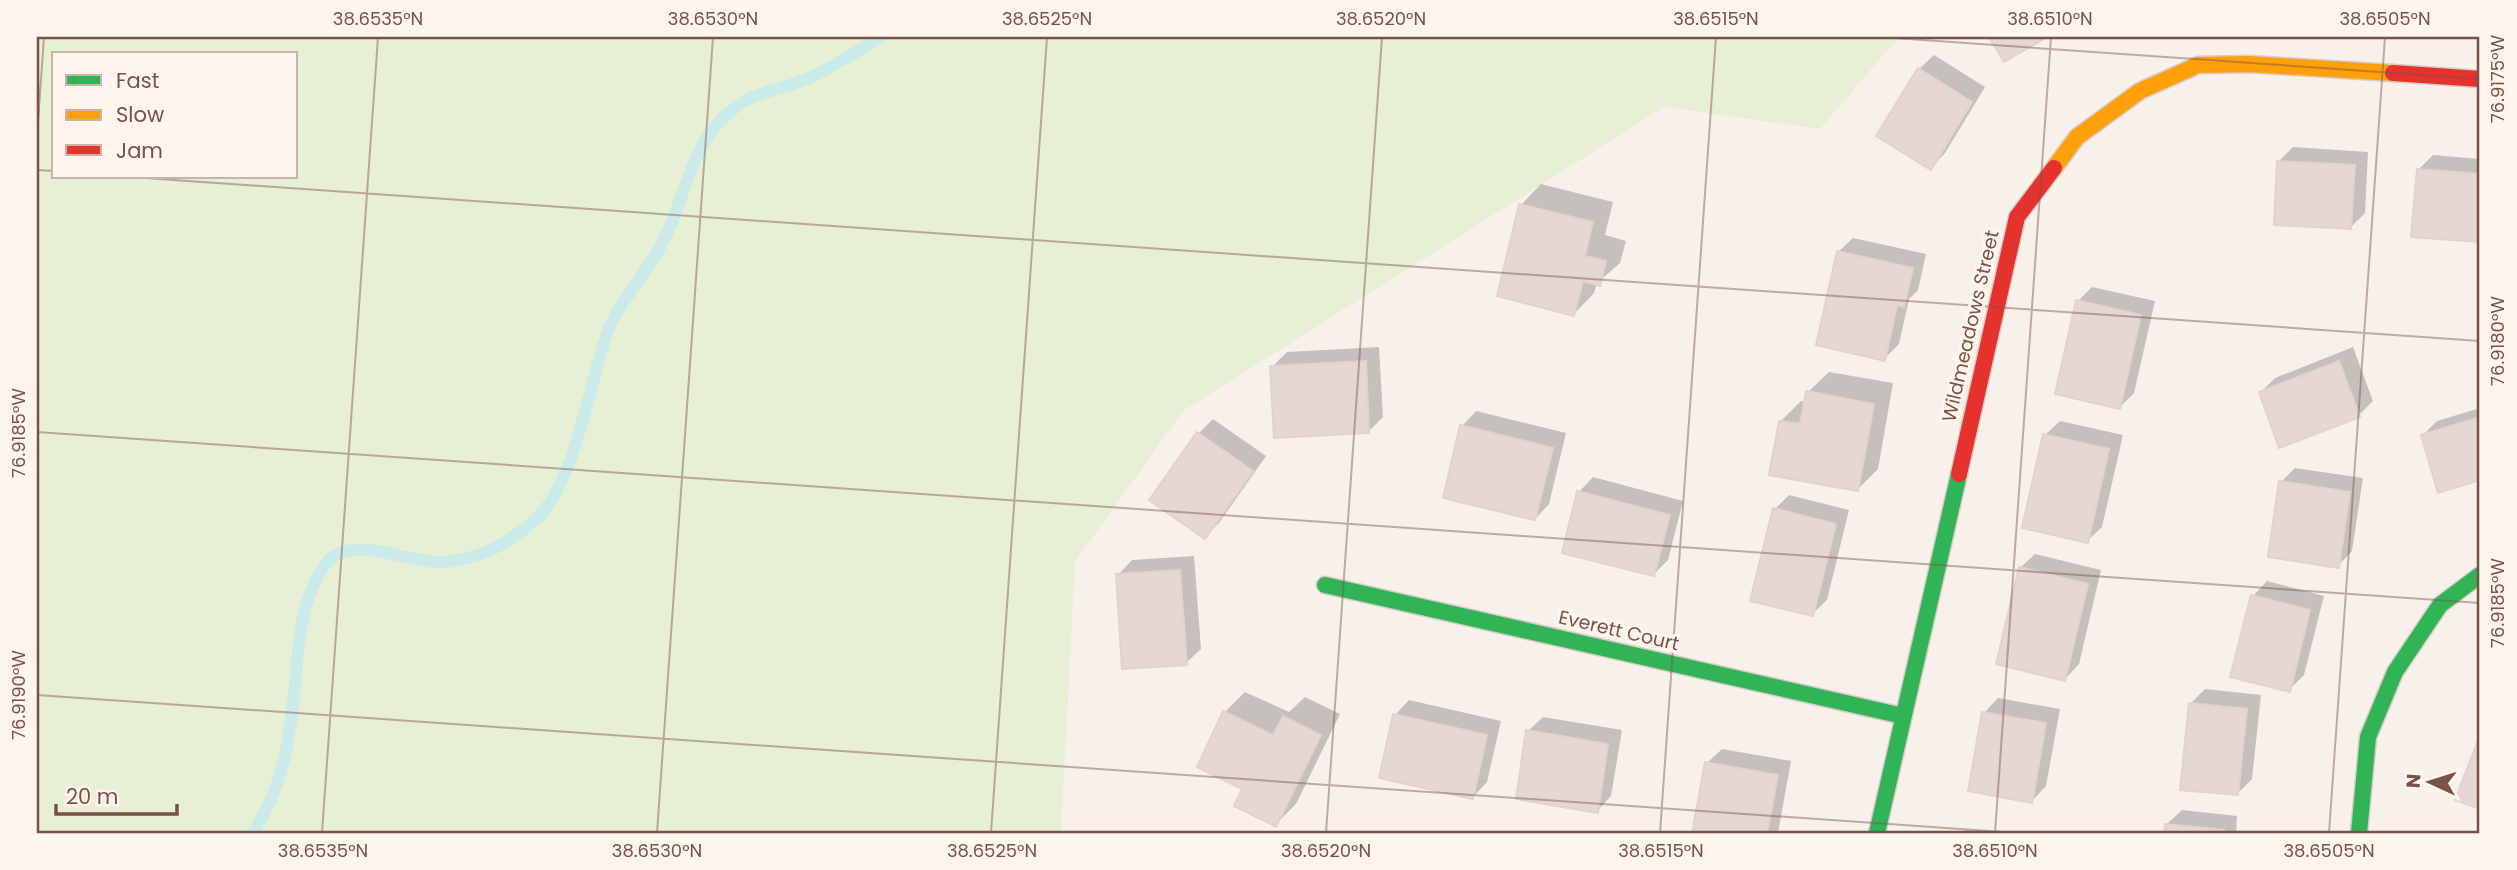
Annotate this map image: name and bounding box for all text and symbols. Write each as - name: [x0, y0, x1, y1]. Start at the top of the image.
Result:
- text: 38.6535°N: [333, 6, 423, 31]
- text: 38.6530°N: [668, 6, 758, 31]
- text: 38.6525°N: [1002, 6, 1092, 31]
- text: 38.6520°N: [1336, 6, 1426, 31]
- text: 38.6515°N: [1673, 6, 1759, 31]
- text: 38.6510°N: [2007, 6, 2093, 31]
- text: 38.6505°N: [2339, 6, 2431, 31]
- text: 76.9175°W: [2485, 34, 2510, 123]
- legend: [52, 52, 298, 178]
- text: Fast: [116, 66, 159, 95]
- text: Slow: [116, 100, 164, 129]
- text: Jam: [116, 136, 163, 165]
- street label: Wildmeadows Street: [1935, 227, 2006, 425]
- text: 76.9180°W: [2485, 296, 2510, 386]
- text: 76.9185°W: [6, 388, 31, 478]
- text: 76.9185°W: [2485, 558, 2510, 648]
- street label: Everett Court: [1556, 604, 1682, 657]
- text: 76.9190°W: [6, 650, 31, 740]
- north arrow: [2394, 748, 2464, 818]
- scale bar: [56, 772, 177, 816]
- text: N: [2400, 773, 2428, 789]
- text: 20 m: [66, 782, 119, 811]
- text: 38.6535°N: [278, 838, 368, 863]
- text: 38.6530°N: [612, 838, 702, 863]
- text: 38.6525°N: [947, 838, 1037, 863]
- text: 38.6520°N: [1281, 838, 1371, 863]
- text: 38.6515°N: [1618, 838, 1704, 863]
- text: 38.6510°N: [1952, 838, 2038, 863]
- text: 38.6505°N: [2283, 838, 2375, 863]

